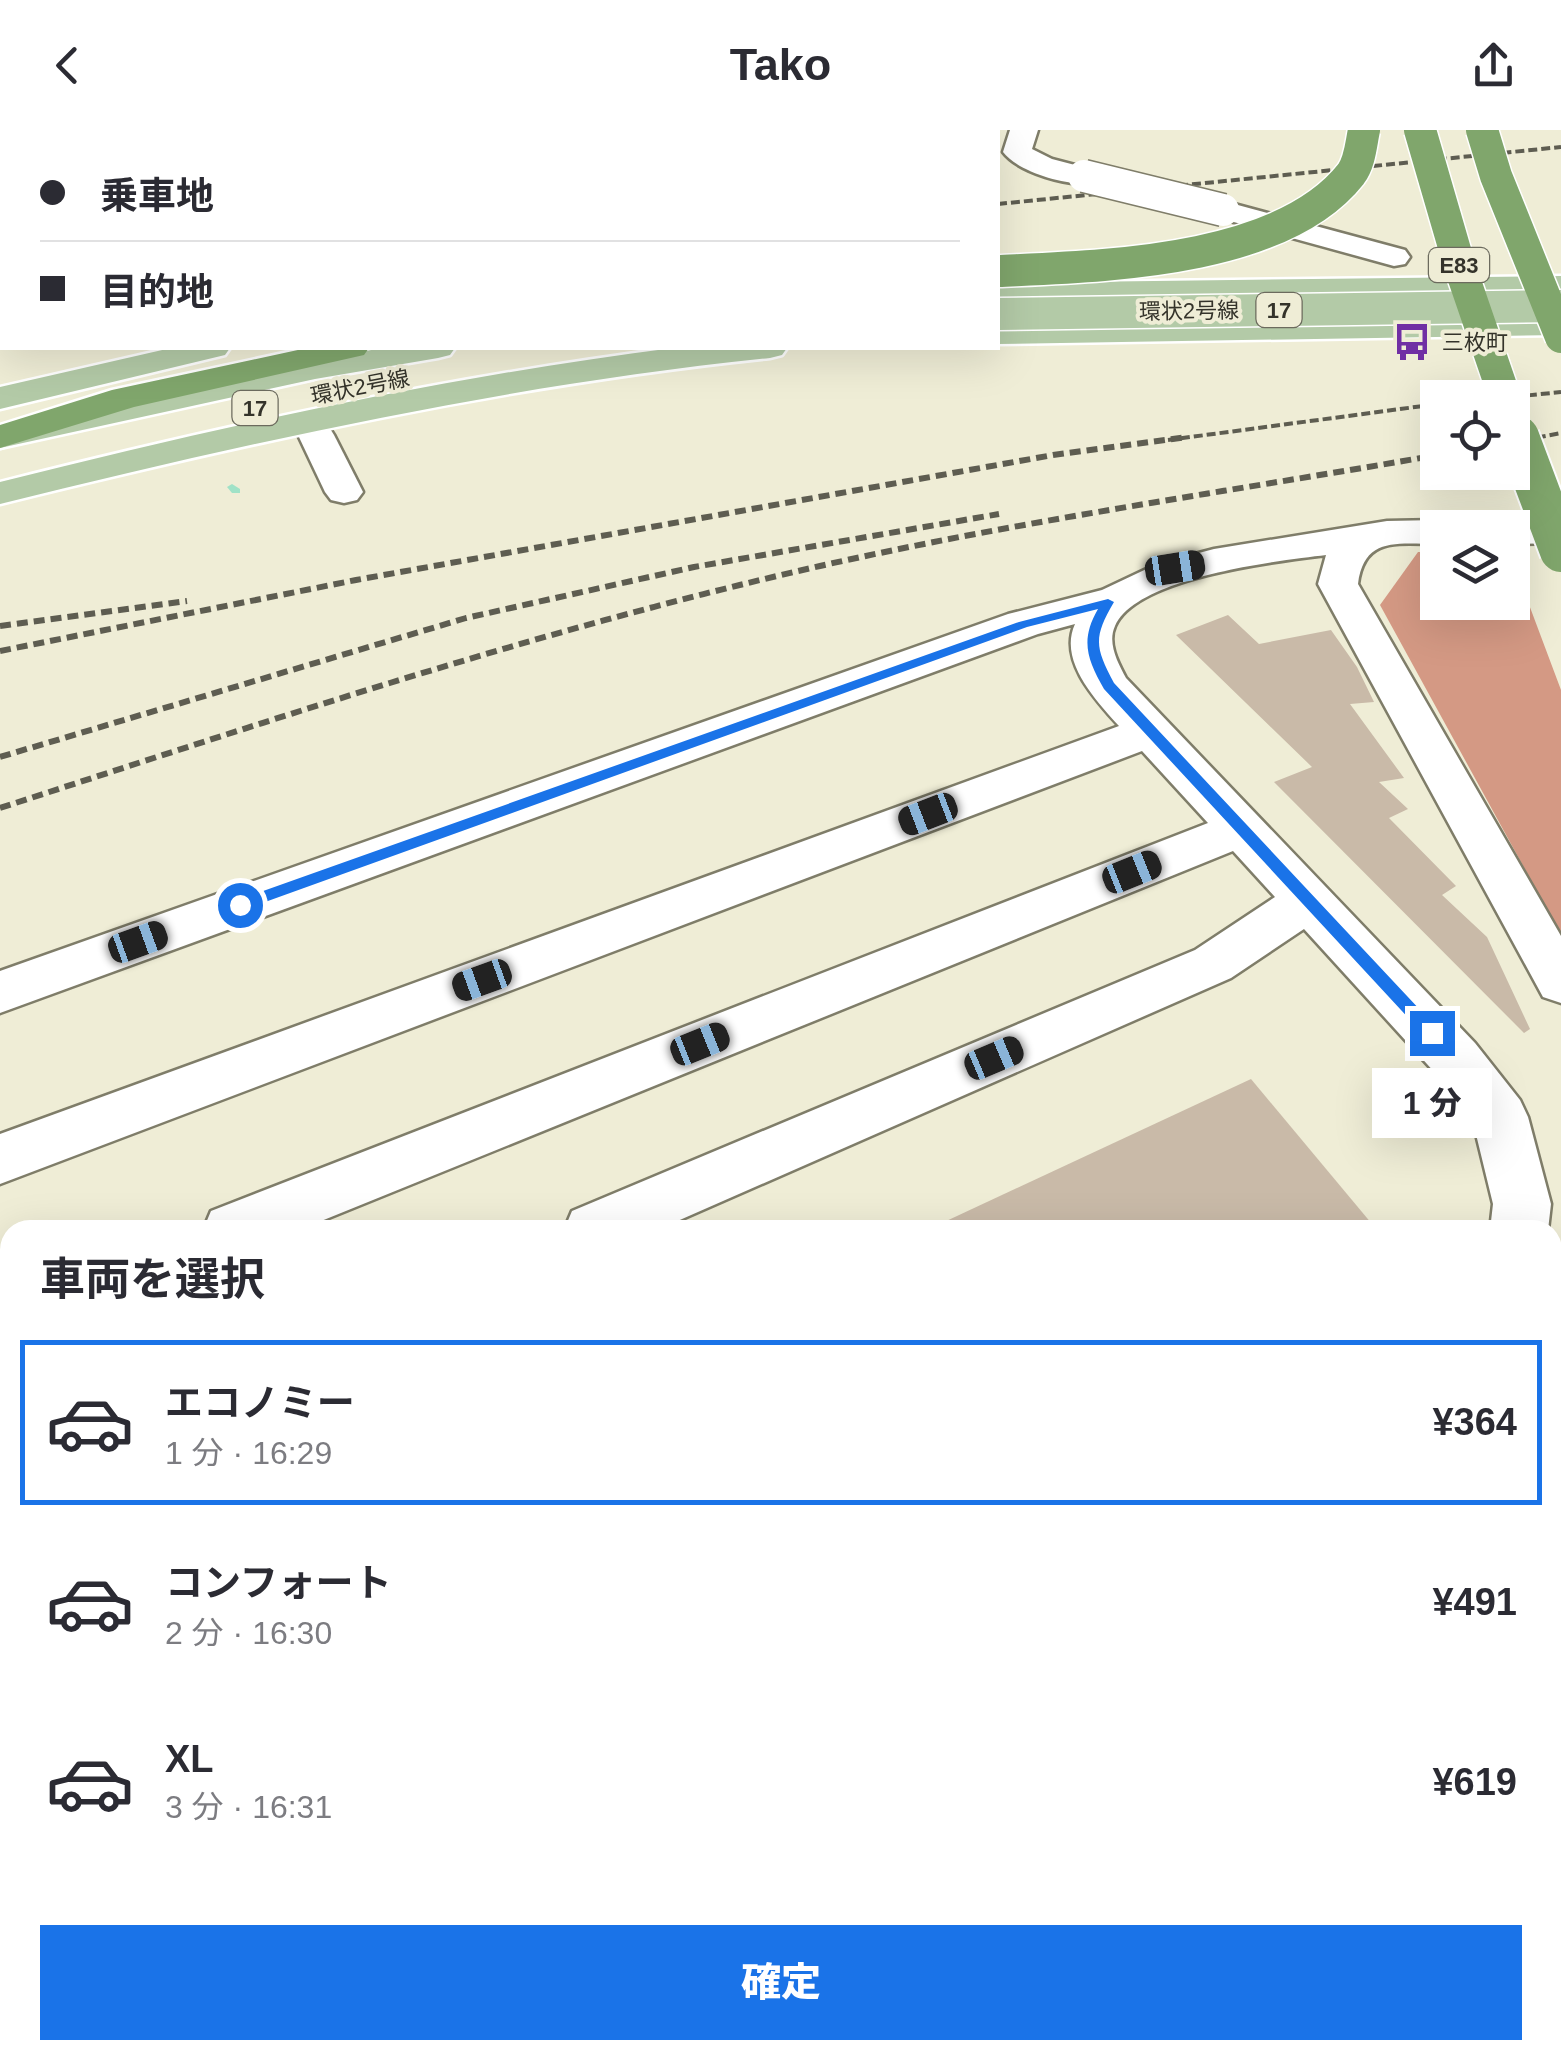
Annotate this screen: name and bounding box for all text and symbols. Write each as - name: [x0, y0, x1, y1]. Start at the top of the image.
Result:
- icon: back: [40, 38, 95, 93]
- icon: share: [1466, 38, 1521, 93]
- text: Tako: [730, 39, 831, 90]
- text: 乗車地: [100, 175, 214, 217]
- road number: E83: [1429, 248, 1489, 282]
- text: 目的地: [100, 271, 214, 313]
- road number: 17: [1256, 293, 1302, 327]
- street label: 環状2号線: [1139, 298, 1239, 324]
- bus stop icon: 三枚町: [1391, 321, 1433, 363]
- place label: 三枚町: [1442, 330, 1508, 355]
- street label: 環状2号線: [308, 365, 412, 409]
- map controls: [1420, 380, 1530, 620]
- button: locate: [1420, 380, 1530, 490]
- road number: 17: [232, 391, 278, 425]
- button: layers: [1420, 510, 1530, 620]
- car: [1143, 548, 1207, 588]
- car: [895, 789, 961, 839]
- car: [1099, 847, 1165, 897]
- route start: [218, 883, 263, 928]
- car: [105, 918, 171, 966]
- car: [449, 956, 515, 1004]
- route end: [1410, 1011, 1455, 1056]
- car: [667, 1019, 733, 1069]
- car: [961, 1032, 1027, 1084]
- callout: 1 分: [1372, 1068, 1492, 1138]
- text: 1 分: [1403, 1085, 1461, 1121]
- text: 車両を選択: [40, 1254, 265, 1305]
- icon: car: [45, 1378, 135, 1468]
- text: エコノミー: [165, 1382, 355, 1424]
- text: ¥364: [1432, 1401, 1517, 1443]
- text: 1 分 · 16:29: [165, 1435, 332, 1471]
- icon: car: [45, 1558, 135, 1648]
- text: コンフォート: [165, 1562, 392, 1604]
- text: ¥491: [1432, 1581, 1517, 1623]
- text: 2 分 · 16:30: [165, 1615, 332, 1651]
- icon: car: [45, 1738, 135, 1828]
- text: XL: [165, 1738, 214, 1780]
- text: ¥619: [1432, 1761, 1517, 1803]
- text: 3 分 · 16:31: [165, 1789, 332, 1825]
- button: 確定: [40, 1925, 1522, 2040]

